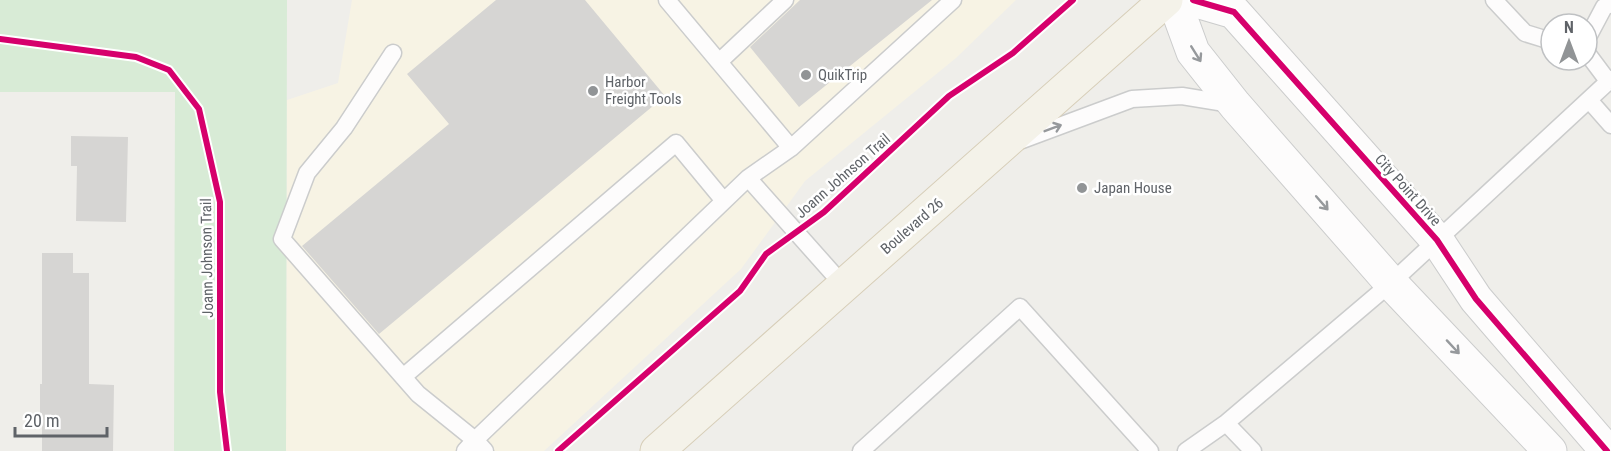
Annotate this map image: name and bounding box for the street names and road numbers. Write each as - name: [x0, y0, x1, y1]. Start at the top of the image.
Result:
- street label: Joann Johnson Trail: [792, 130, 894, 222]
- street label: City Point Drive: [1371, 150, 1445, 230]
- street label: Boulevard 26: [877, 194, 947, 258]
- street label: Joann Johnson Trail: [197, 198, 217, 318]

